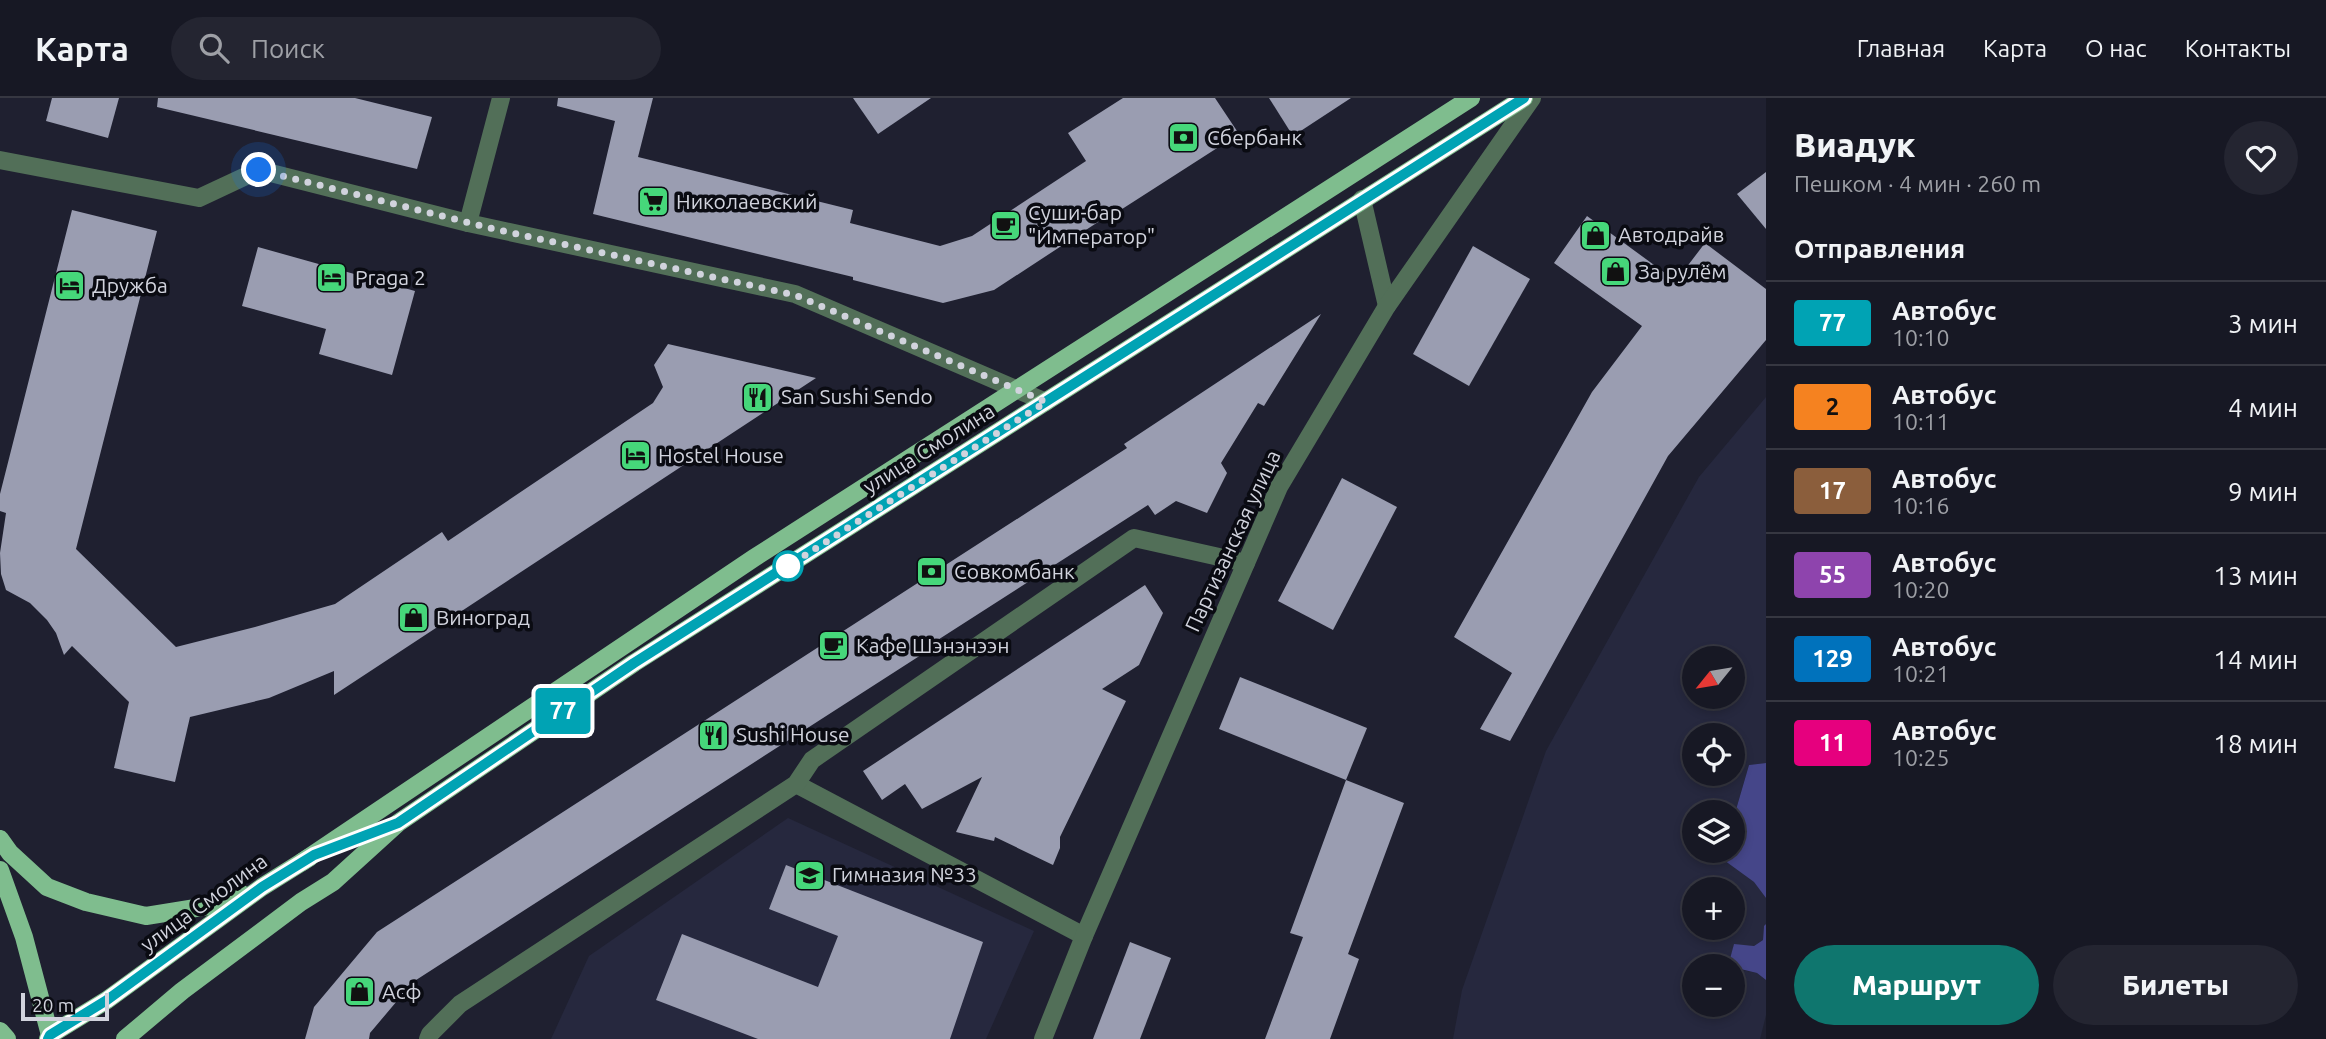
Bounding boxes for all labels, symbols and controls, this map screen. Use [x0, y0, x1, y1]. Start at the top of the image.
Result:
search box [171, 17, 661, 80]
icon: search [195, 29, 233, 67]
text: Карта [35, 30, 129, 67]
text: Поиск [251, 34, 325, 63]
text: Главная [1857, 35, 1945, 62]
text: Карта [1983, 35, 2047, 62]
text: О нас [2085, 35, 2147, 62]
text: Контакты [2185, 35, 2291, 62]
bank icon: Сбербанк [1167, 121, 1201, 155]
button: heart [2224, 121, 2298, 195]
place label: Сбербанк [1207, 125, 1302, 149]
text: Виадук [1794, 126, 1915, 163]
your location [241, 152, 276, 187]
text: Пешком · 4 мин · 260 m [1794, 171, 2041, 196]
supermarket icon: Николаевский [636, 185, 670, 219]
place label: Николаевский [676, 189, 817, 213]
place label: Суши-бар "Император" [1028, 200, 1155, 248]
cafe icon: Суши-бар "Император" [988, 208, 1022, 242]
shop icon: Автодрайв [1578, 218, 1612, 252]
place label: Автодрайв [1618, 222, 1724, 246]
text: Отправления [1794, 234, 1965, 263]
shop icon: За рулём [1598, 255, 1632, 289]
place label: За рулём [1638, 259, 1727, 283]
hotel icon: Praga 2 [315, 261, 349, 295]
place label: Praga 2 [355, 265, 426, 289]
hotel icon: Дружба [52, 269, 86, 303]
place label: Дружба [92, 273, 168, 297]
text: Автобус [1892, 296, 1996, 325]
text: 77 [1819, 309, 1846, 336]
text: 3 мин [2228, 309, 2298, 338]
text: 10:10 [1892, 325, 1950, 350]
restaurant icon: San Sushi Sendo [741, 380, 775, 414]
text: Автобус [1892, 380, 1996, 409]
place label: San Sushi Sendo [781, 384, 933, 408]
text: 2 [1826, 393, 1839, 420]
text: 4 мин [2228, 393, 2298, 422]
street label: улица Смолина [858, 398, 999, 498]
text: 10:11 [1892, 409, 1950, 434]
hotel icon: Hostel House [618, 439, 652, 473]
place label: Hostel House [658, 443, 784, 467]
street label: Партизанская улица [1180, 446, 1285, 635]
text: Автобус [1892, 464, 1996, 493]
text: 17 [1819, 477, 1846, 504]
text: 9 мин [2228, 477, 2298, 506]
text: 10:16 [1892, 493, 1950, 518]
text: Автобус [1892, 548, 1996, 577]
unlabelled marker [773, 551, 803, 581]
bank icon: Совкомбанк [914, 555, 948, 589]
place label: Совкомбанк [954, 559, 1075, 583]
text: 55 [1819, 561, 1846, 588]
text: 13 мин [2213, 561, 2298, 590]
text: 10:20 [1892, 577, 1950, 602]
shop icon: Виноград [396, 601, 430, 635]
place label: Виноград [436, 605, 530, 629]
cafe icon: Кафе Шэнэнээн [816, 629, 850, 663]
text: Автобус [1892, 632, 1996, 661]
place label: Кафе Шэнэнээн [856, 633, 1009, 657]
text: 129 [1812, 645, 1853, 672]
text: 14 мин [2213, 645, 2298, 674]
north arrow [1682, 646, 1745, 709]
map controls [1682, 646, 1745, 1017]
text: 10:21 [1892, 661, 1950, 686]
line badge: 77 [532, 688, 594, 734]
text: 77 [549, 697, 577, 724]
text: Автобус [1892, 716, 1996, 745]
restaurant icon: Sushi House [696, 718, 730, 752]
place label: Sushi House [736, 722, 850, 746]
button: locate [1682, 723, 1745, 786]
text: 11 [1819, 729, 1846, 756]
text: 18 мин [2213, 729, 2298, 758]
text: 10:25 [1892, 745, 1950, 770]
button: layers [1682, 800, 1745, 863]
street label: улица Смолина [135, 848, 271, 956]
school or university icon: Гимназия №33 [792, 858, 826, 892]
place label: Гимназия №33 [832, 862, 977, 886]
button: + [1682, 877, 1745, 940]
button: Маршрут [1794, 945, 2039, 1025]
button: Билеты [2053, 945, 2298, 1025]
button: − [1682, 954, 1745, 1017]
shop icon: Асф [342, 975, 376, 1009]
place label: Асф [382, 979, 421, 1003]
scale bar [21, 990, 108, 1022]
text: 20 m [32, 994, 74, 1016]

